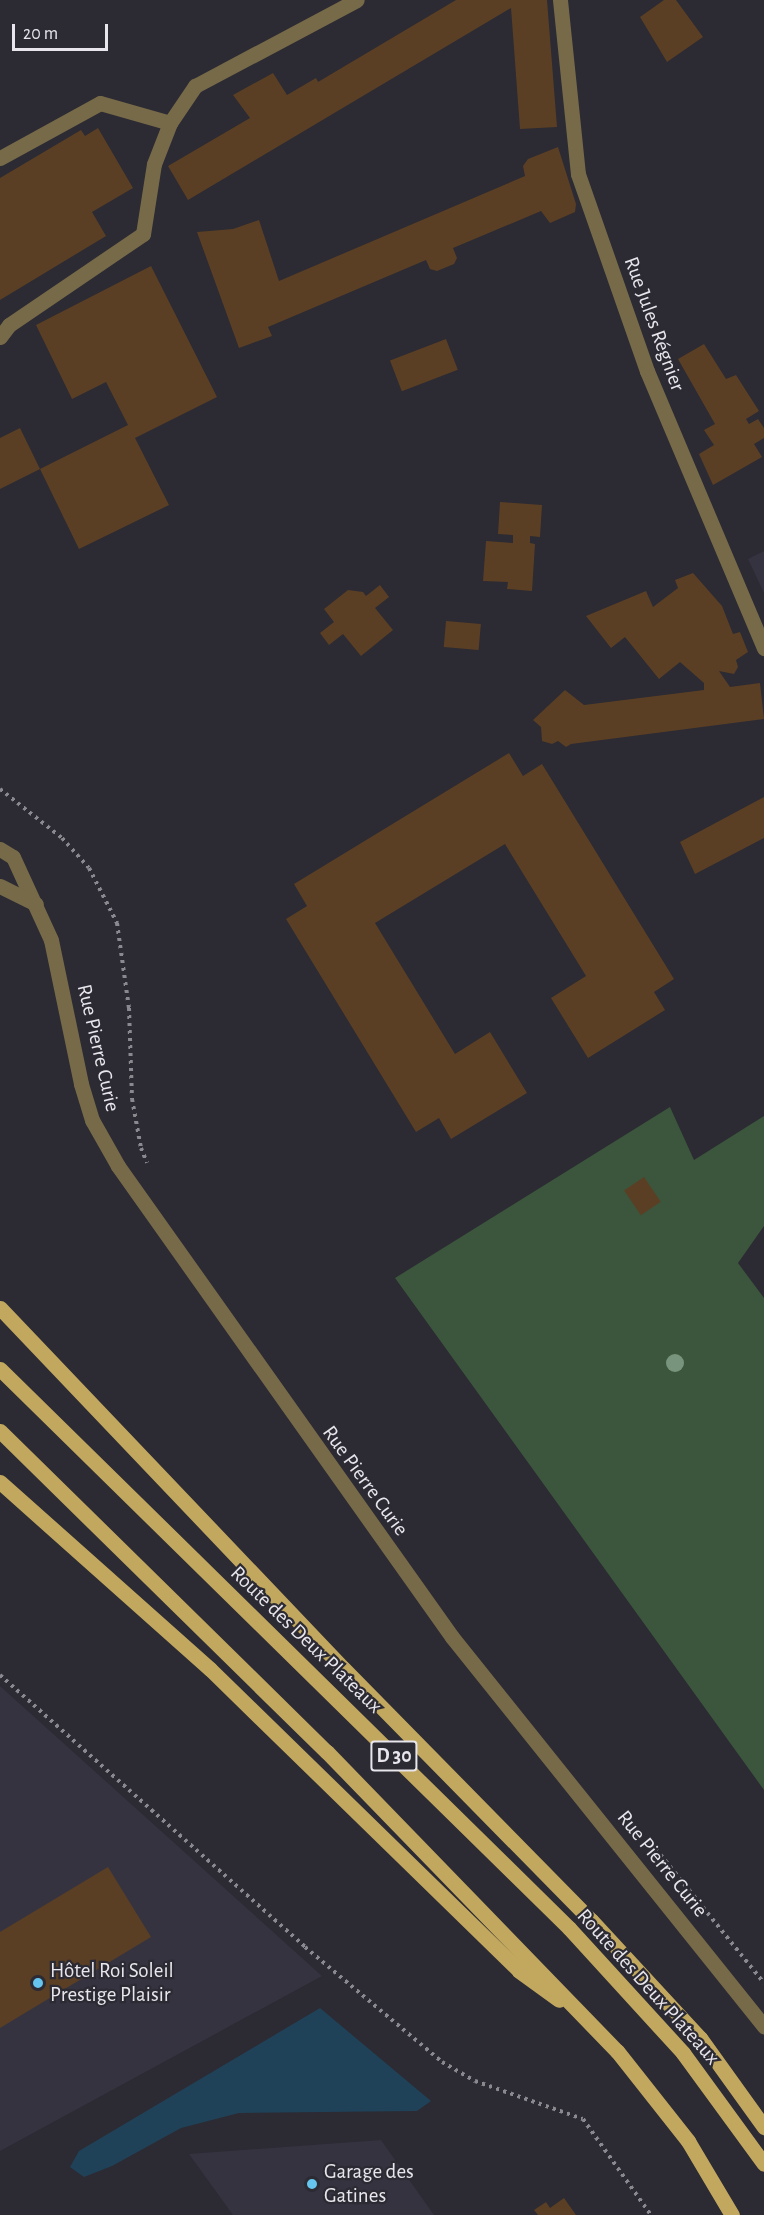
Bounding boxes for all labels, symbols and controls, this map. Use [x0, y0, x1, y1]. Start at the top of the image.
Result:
scale bar [15, 12, 111, 50]
text: 20 m [23, 25, 58, 43]
street label: Rue Jules Régnier [618, 253, 690, 395]
street label: Rue Pierre Curie [71, 982, 125, 1114]
street label: Rue Pierre Curie [317, 1421, 413, 1541]
street label: Route des Deux Plateaux [225, 1561, 387, 1719]
road number: D 30 [370, 1739, 418, 1773]
street label: Rue Pierre Curie [611, 1806, 713, 1922]
street label: Route des Deux Plateaux [571, 1904, 725, 2070]
place label: Hôtel Roi Soleil Prestige Plaisir [50, 1958, 174, 2008]
marker: Hôtel Roi Soleil Prestige Plaisir [31, 1976, 45, 1990]
place label: Garage des Gatines [324, 2159, 414, 2209]
marker: Garage des Gatines [305, 2177, 319, 2191]

